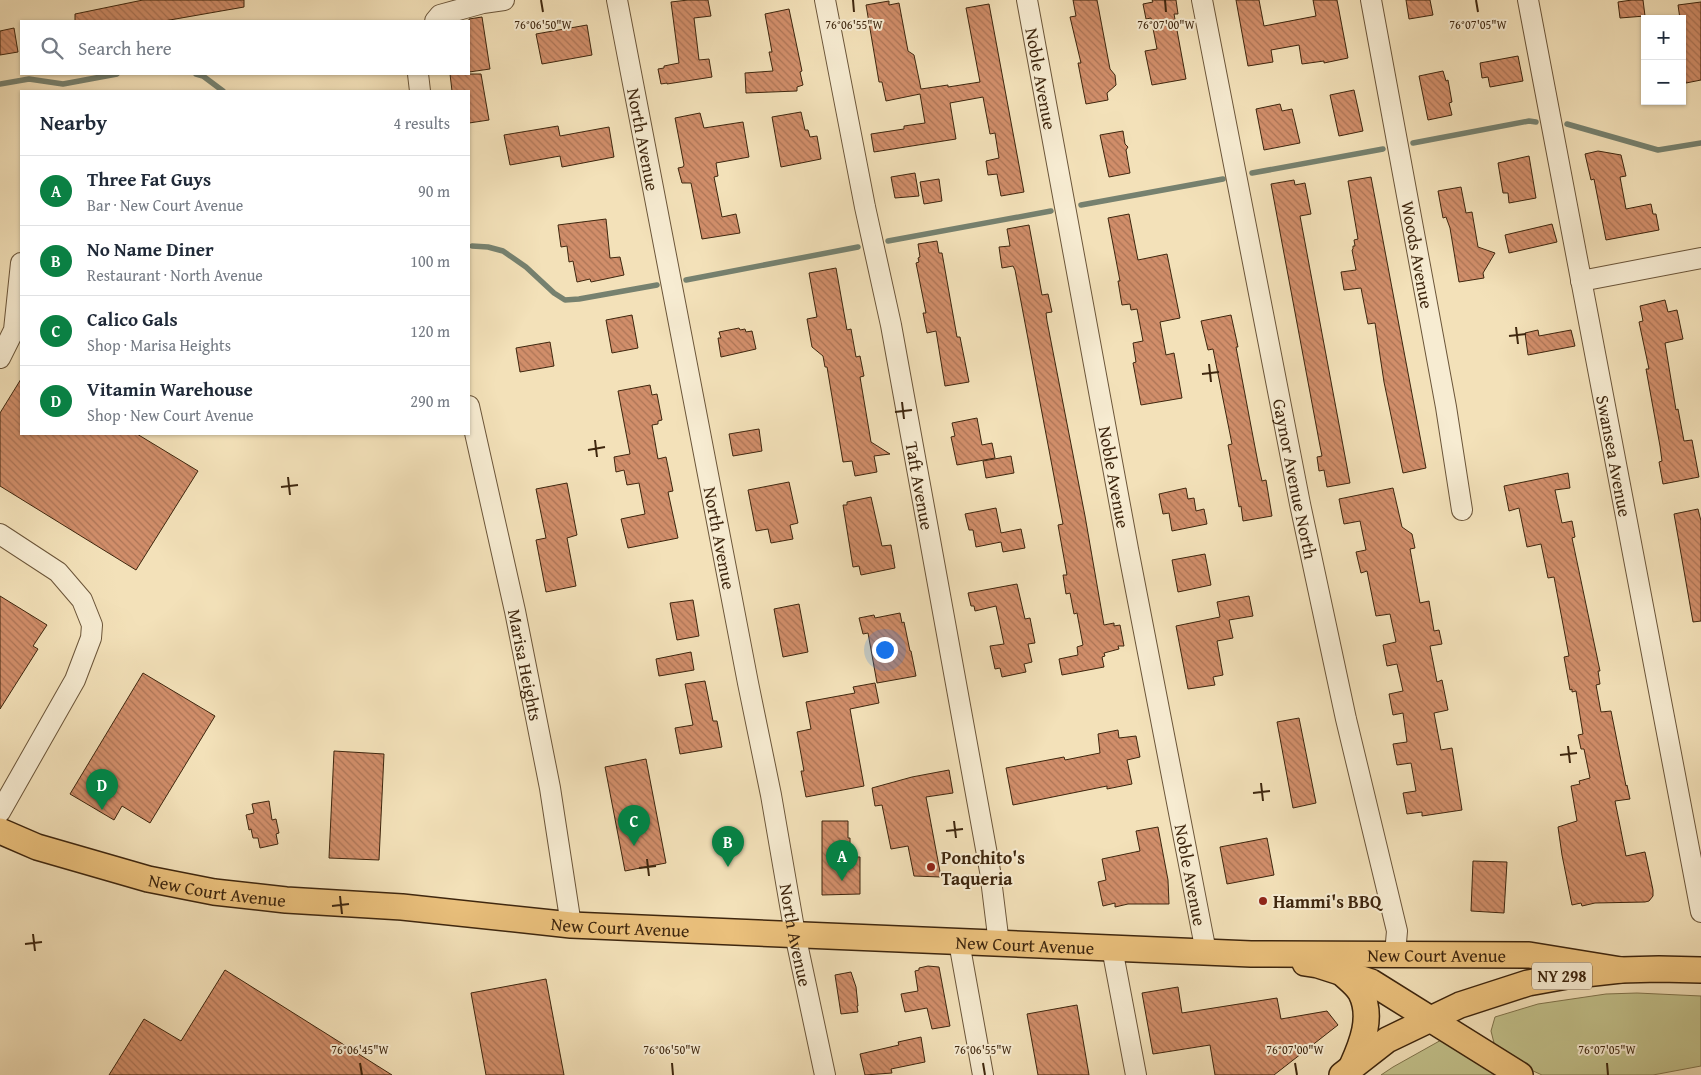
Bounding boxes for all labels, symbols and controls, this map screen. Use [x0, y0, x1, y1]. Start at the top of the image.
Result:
map controls [1641, 15, 1686, 105]
button: + [1641, 15, 1686, 60]
text: 76°06'50"W [514, 16, 573, 33]
text: 76°06'55"W [825, 16, 884, 33]
text: 76°07'00"W [1137, 16, 1196, 33]
text: 76°07'05"W [1449, 16, 1508, 33]
search box [20, 20, 470, 75]
street label: Noble Avenue [1019, 26, 1064, 132]
icon: search [38, 34, 66, 62]
text: Search here [78, 34, 172, 62]
button: − [1641, 60, 1686, 105]
street label: North Avenue [621, 86, 667, 193]
text: Nearby [40, 107, 107, 138]
text: 4 results [393, 111, 450, 135]
text: Three Fat Guys [87, 165, 211, 193]
text: A [51, 179, 61, 203]
text: 90 m [418, 179, 450, 203]
text: Bar · New Court Avenue [87, 193, 243, 217]
street label: Woods Avenue [1395, 199, 1441, 311]
text: No Name Diner [87, 235, 214, 263]
text: B [51, 249, 61, 273]
text: 100 m [410, 249, 450, 273]
text: Restaurant · North Avenue [87, 263, 263, 287]
text: Calico Gals [87, 305, 178, 333]
text: C [51, 319, 61, 343]
text: 120 m [410, 319, 450, 343]
text: Shop · Marisa Heights [87, 333, 231, 357]
text: Vitamin Warehouse [87, 375, 253, 403]
text: D [51, 389, 61, 413]
text: 290 m [410, 389, 450, 413]
street label: Swansea Avenue [1590, 393, 1639, 519]
street label: Gaynor Avenue North [1266, 396, 1325, 562]
text: Shop · New Court Avenue [87, 403, 254, 427]
street label: Noble Avenue [1092, 424, 1137, 530]
street label: Taft Avenue [899, 439, 941, 532]
street label: North Avenue [697, 484, 743, 592]
street label: Marisa Heights [501, 607, 550, 723]
your location [872, 637, 898, 663]
pin: D [86, 769, 118, 810]
pin: C [618, 805, 650, 846]
street label: Noble Avenue [1168, 822, 1214, 928]
pin: B [712, 826, 744, 867]
pin: A [826, 840, 858, 881]
place label: Ponchito's Taqueria [941, 844, 1025, 892]
marker: Ponchito's Taqueria [925, 861, 937, 873]
street label: New Court Avenue [146, 866, 287, 913]
street label: North Avenue [773, 882, 819, 989]
place label: Hammi's BBQ [1273, 888, 1383, 915]
marker: Hammi's BBQ [1257, 895, 1269, 907]
street label: New Court Avenue [550, 909, 690, 944]
street label: New Court Avenue [955, 928, 1095, 961]
street label: New Court Avenue [1367, 941, 1506, 968]
road number: NY 298 [1532, 962, 1592, 989]
text: 76°06'45"W [331, 1041, 390, 1058]
text: 76°06'50"W [643, 1041, 702, 1058]
text: 76°06'55"W [954, 1041, 1013, 1058]
text: 76°07'00"W [1266, 1041, 1325, 1058]
text: 76°07'05"W [1578, 1041, 1637, 1058]

